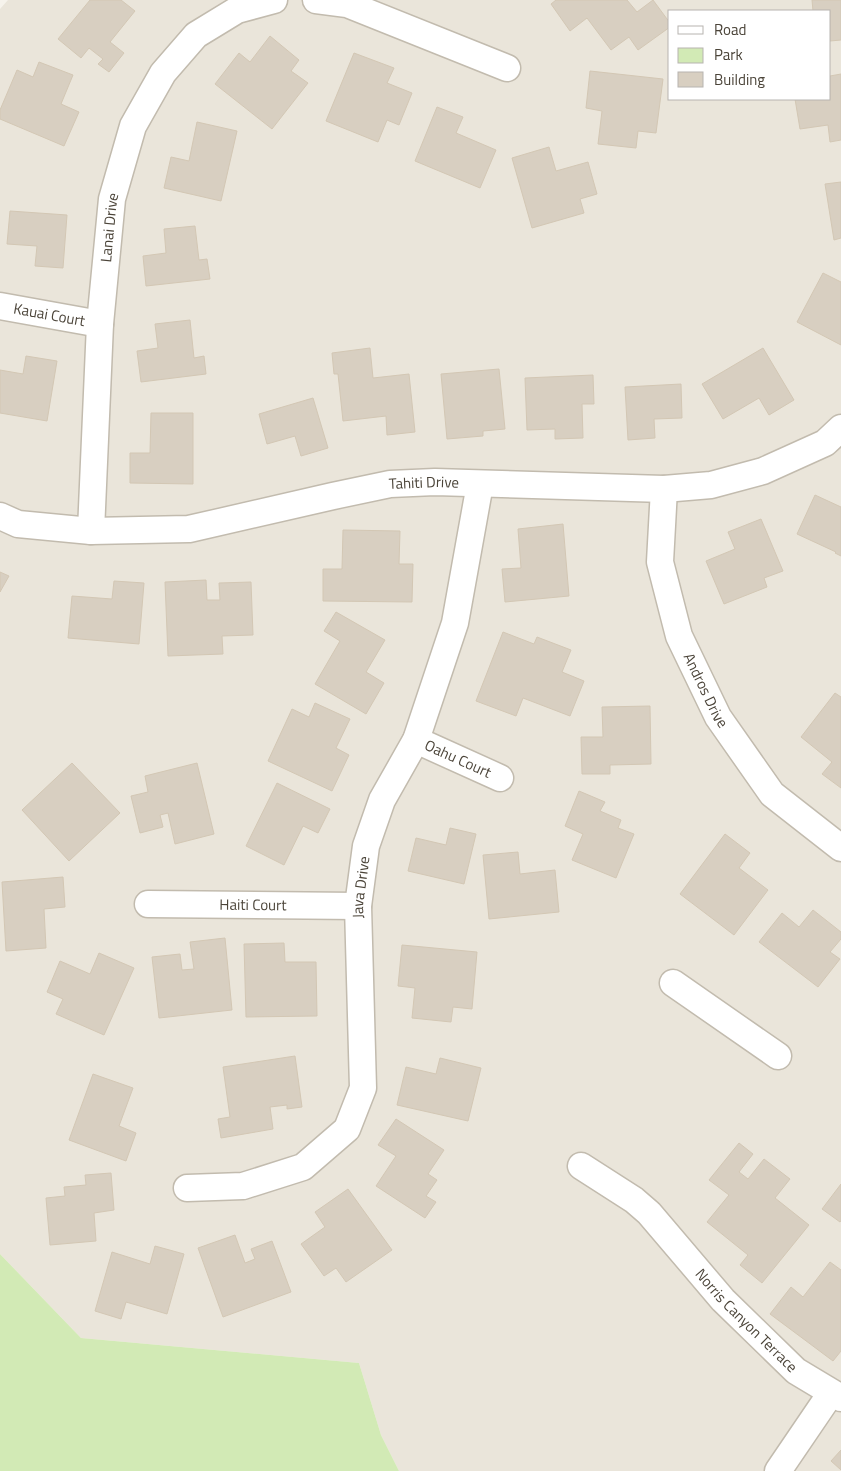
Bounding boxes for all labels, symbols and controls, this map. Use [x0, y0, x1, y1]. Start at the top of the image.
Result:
legend [668, 10, 831, 100]
text: Road [714, 18, 746, 41]
text: Park [714, 43, 743, 66]
text: Building [714, 68, 765, 91]
street label: Lanai Drive [94, 190, 124, 263]
street label: Kauai Court [12, 297, 88, 332]
street label: Tahiti Drive [388, 470, 459, 495]
street label: Andros Drive [678, 649, 734, 732]
street label: Oahu Court [421, 733, 496, 784]
street label: Java Drive [346, 855, 376, 919]
street label: Haiti Court [219, 893, 287, 916]
street label: Norris Canyon Terrace [690, 1263, 803, 1378]

